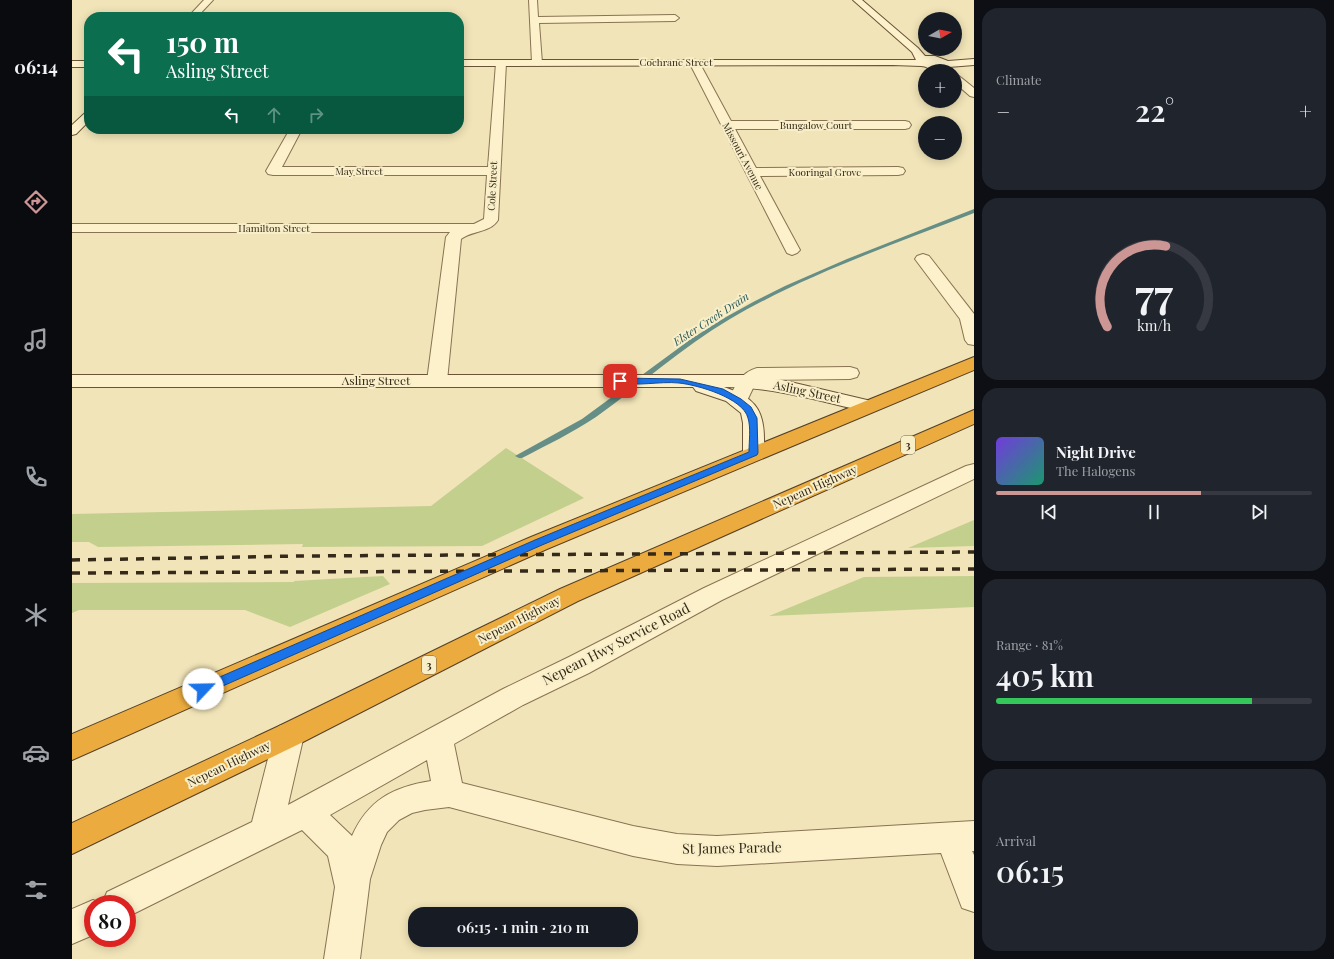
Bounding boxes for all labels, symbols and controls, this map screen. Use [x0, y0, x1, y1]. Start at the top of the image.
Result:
north arrow [918, 12, 962, 56]
map controls [918, 12, 962, 160]
text: 150 m [166, 23, 239, 60]
icon: left [100, 28, 152, 80]
text: 06:14 [14, 55, 58, 79]
street label: Cochrane Street [640, 55, 713, 69]
text: Asling Street [166, 59, 269, 83]
button: + [918, 64, 962, 108]
text: Climate [996, 71, 1042, 88]
text: 22° [1135, 90, 1174, 130]
text: − [996, 96, 1010, 126]
text: + [1299, 96, 1312, 126]
icon: left [221, 104, 243, 126]
icon: ahead [263, 104, 285, 126]
icon: right [305, 104, 327, 126]
button: − [918, 116, 962, 160]
street label: Bungalow Court [780, 118, 853, 132]
street label: Missouri Avenue [719, 120, 767, 192]
street label: Cole Street [484, 160, 500, 211]
street label: May Street [335, 164, 383, 178]
street label: Kooringal Grove [789, 165, 861, 179]
icon: directions [22, 188, 50, 216]
street label: Hamilton Street [238, 221, 310, 235]
text: 77 [1135, 265, 1173, 320]
water label: Elster Creek Drain [669, 288, 751, 349]
text: km/h [1137, 316, 1172, 335]
icon: music [22, 326, 50, 354]
pin [603, 364, 637, 398]
icon: arrive [609, 370, 631, 392]
street label: Asling Street [341, 372, 411, 388]
street label: Asling Street [771, 376, 843, 406]
road number: 3 [901, 436, 915, 454]
text: Night Drive [1056, 442, 1136, 462]
street label: Nepean Highway [770, 460, 859, 512]
text: The Halogens [1056, 462, 1135, 479]
icon: phone [22, 463, 50, 491]
icon: previous [1038, 501, 1060, 523]
icon: pause [1143, 501, 1165, 523]
icon: next [1248, 501, 1270, 523]
street label: Nepean Highway [475, 591, 563, 647]
street label: Nepean Hwy Service Road [539, 598, 693, 689]
icon: climate [22, 601, 50, 629]
text: Range · 81% [996, 636, 1063, 653]
text: 405 km [996, 655, 1094, 695]
road number: 3 [422, 656, 436, 674]
position arrow [182, 668, 224, 710]
street label: Nepean Highway [184, 736, 273, 790]
icon: car [22, 739, 50, 767]
text: Arrival [996, 832, 1036, 849]
street label: St James Parade [682, 837, 782, 858]
text: 06:15 [996, 851, 1064, 891]
icon: filters [22, 876, 50, 904]
speed limit sign: 80 [84, 895, 136, 947]
text: 06:15 · 1 min · 210 m [457, 917, 589, 937]

